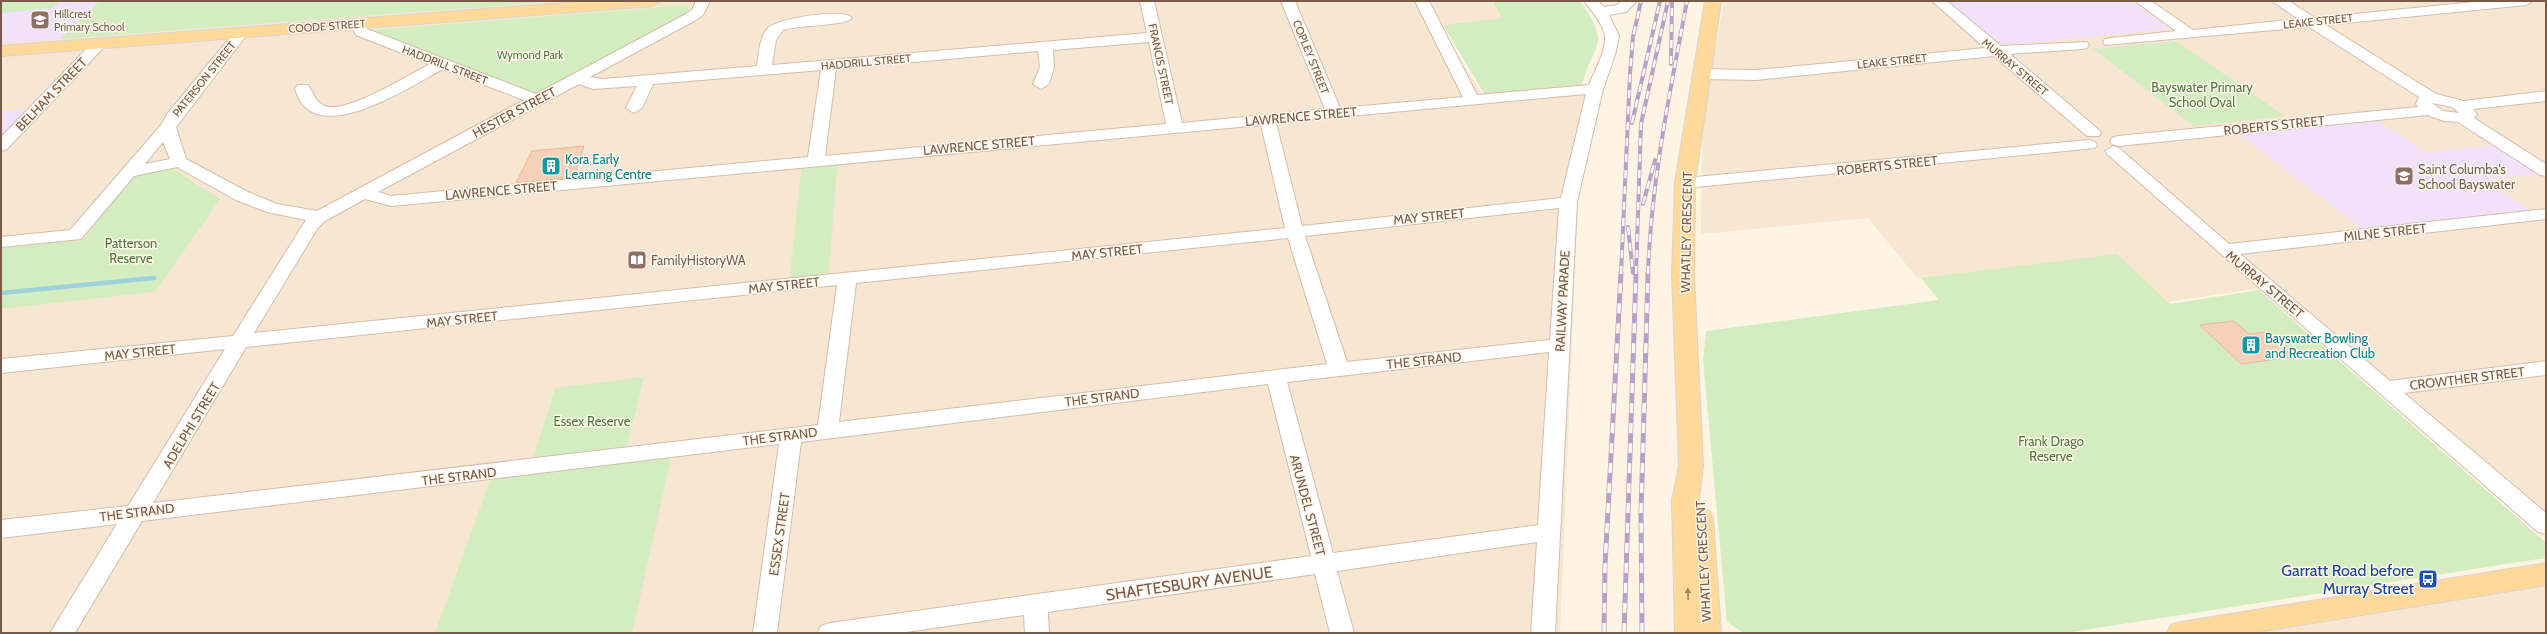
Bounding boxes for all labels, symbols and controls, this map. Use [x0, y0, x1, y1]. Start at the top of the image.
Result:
place label: Hillcrest Primary School [54, 7, 125, 34]
school or university icon: Hillcrest Primary School [29, 9, 51, 31]
street label: LEAKE STREET [2282, 10, 2354, 32]
street label: COODE STREET [288, 16, 366, 36]
street label: COPLEY STREET [1290, 18, 1332, 96]
street label: FRANCIS STREET [1146, 22, 1176, 106]
street label: MURRAY STREET [1979, 35, 2051, 99]
street label: PATERSON STREET [169, 38, 239, 119]
street label: HADDRILL STREET [400, 42, 490, 88]
park label: Wymond Park [497, 48, 563, 62]
street label: LEAKE STREET [1856, 50, 1928, 72]
street label: HADDRILL STREET [820, 51, 912, 73]
street label: BELHAM STREET [12, 54, 90, 134]
park label: Bayswater Primary School Oval [2151, 79, 2253, 110]
street label: HESTER STREET [469, 83, 559, 141]
street label: LAWRENCE STREET [1244, 103, 1358, 129]
street label: ROBERTS STREET [2223, 112, 2325, 138]
street label: LAWRENCE STREET [922, 132, 1036, 158]
place label: Kora Early Learning Centre [565, 151, 652, 182]
street label: ROBERTS STREET [1836, 152, 1938, 178]
building icon: Kora Early Learning Centre [540, 155, 562, 177]
place label: Saint Columba's School Bayswater [2418, 161, 2516, 192]
school or university icon: Saint Columba's School Bayswater [2393, 165, 2415, 187]
street label: WHATLEY CRESCENT [1677, 171, 1695, 293]
street label: LAWRENCE STREET [444, 177, 558, 203]
street label: MAY STREET [1392, 204, 1466, 228]
street label: MILNE STREET [2343, 220, 2427, 244]
park label: Patterson Reserve [105, 235, 157, 266]
street label: MAY STREET [1070, 240, 1144, 264]
street label: MURRAY STREET [2223, 247, 2307, 321]
library icon: FamilyHistoryWA [626, 249, 648, 271]
street label: RAILWAY PARADE [1551, 250, 1573, 352]
place label: FamilyHistoryWA [651, 252, 746, 268]
street label: MAY STREET [747, 273, 821, 297]
street label: MAY STREET [425, 307, 499, 331]
place label: Bayswater Bowling and Recreation Club [2265, 330, 2375, 361]
building icon: Bayswater Bowling and Recreation Club [2240, 334, 2262, 356]
street label: MAY STREET [103, 340, 177, 364]
street label: THE STRAND [1386, 348, 1462, 372]
street label: CROWTHER STREET [2409, 363, 2526, 393]
street label: ADELPHI STREET [159, 379, 223, 471]
street label: THE STRAND [1064, 384, 1140, 410]
park label: Essex Reserve [554, 413, 631, 429]
street label: THE STRAND [742, 423, 818, 449]
park label: Frank Drago Reserve [2018, 433, 2084, 464]
street label: ARUNDEL STREET [1287, 453, 1329, 557]
street label: THE STRAND [421, 463, 497, 489]
street label: ESSEX STREET [765, 491, 793, 577]
street label: THE STRAND [99, 499, 175, 525]
street label: WHATLEY CRESCENT [1692, 500, 1714, 622]
place label: Garratt Road before Murray Street [2281, 561, 2415, 598]
street label: SHAFTESBURY AVENUE [1104, 562, 1274, 605]
bus stop icon: Garratt Road before Murray Street [2417, 568, 2439, 590]
one-way arrow [1685, 587, 1691, 600]

